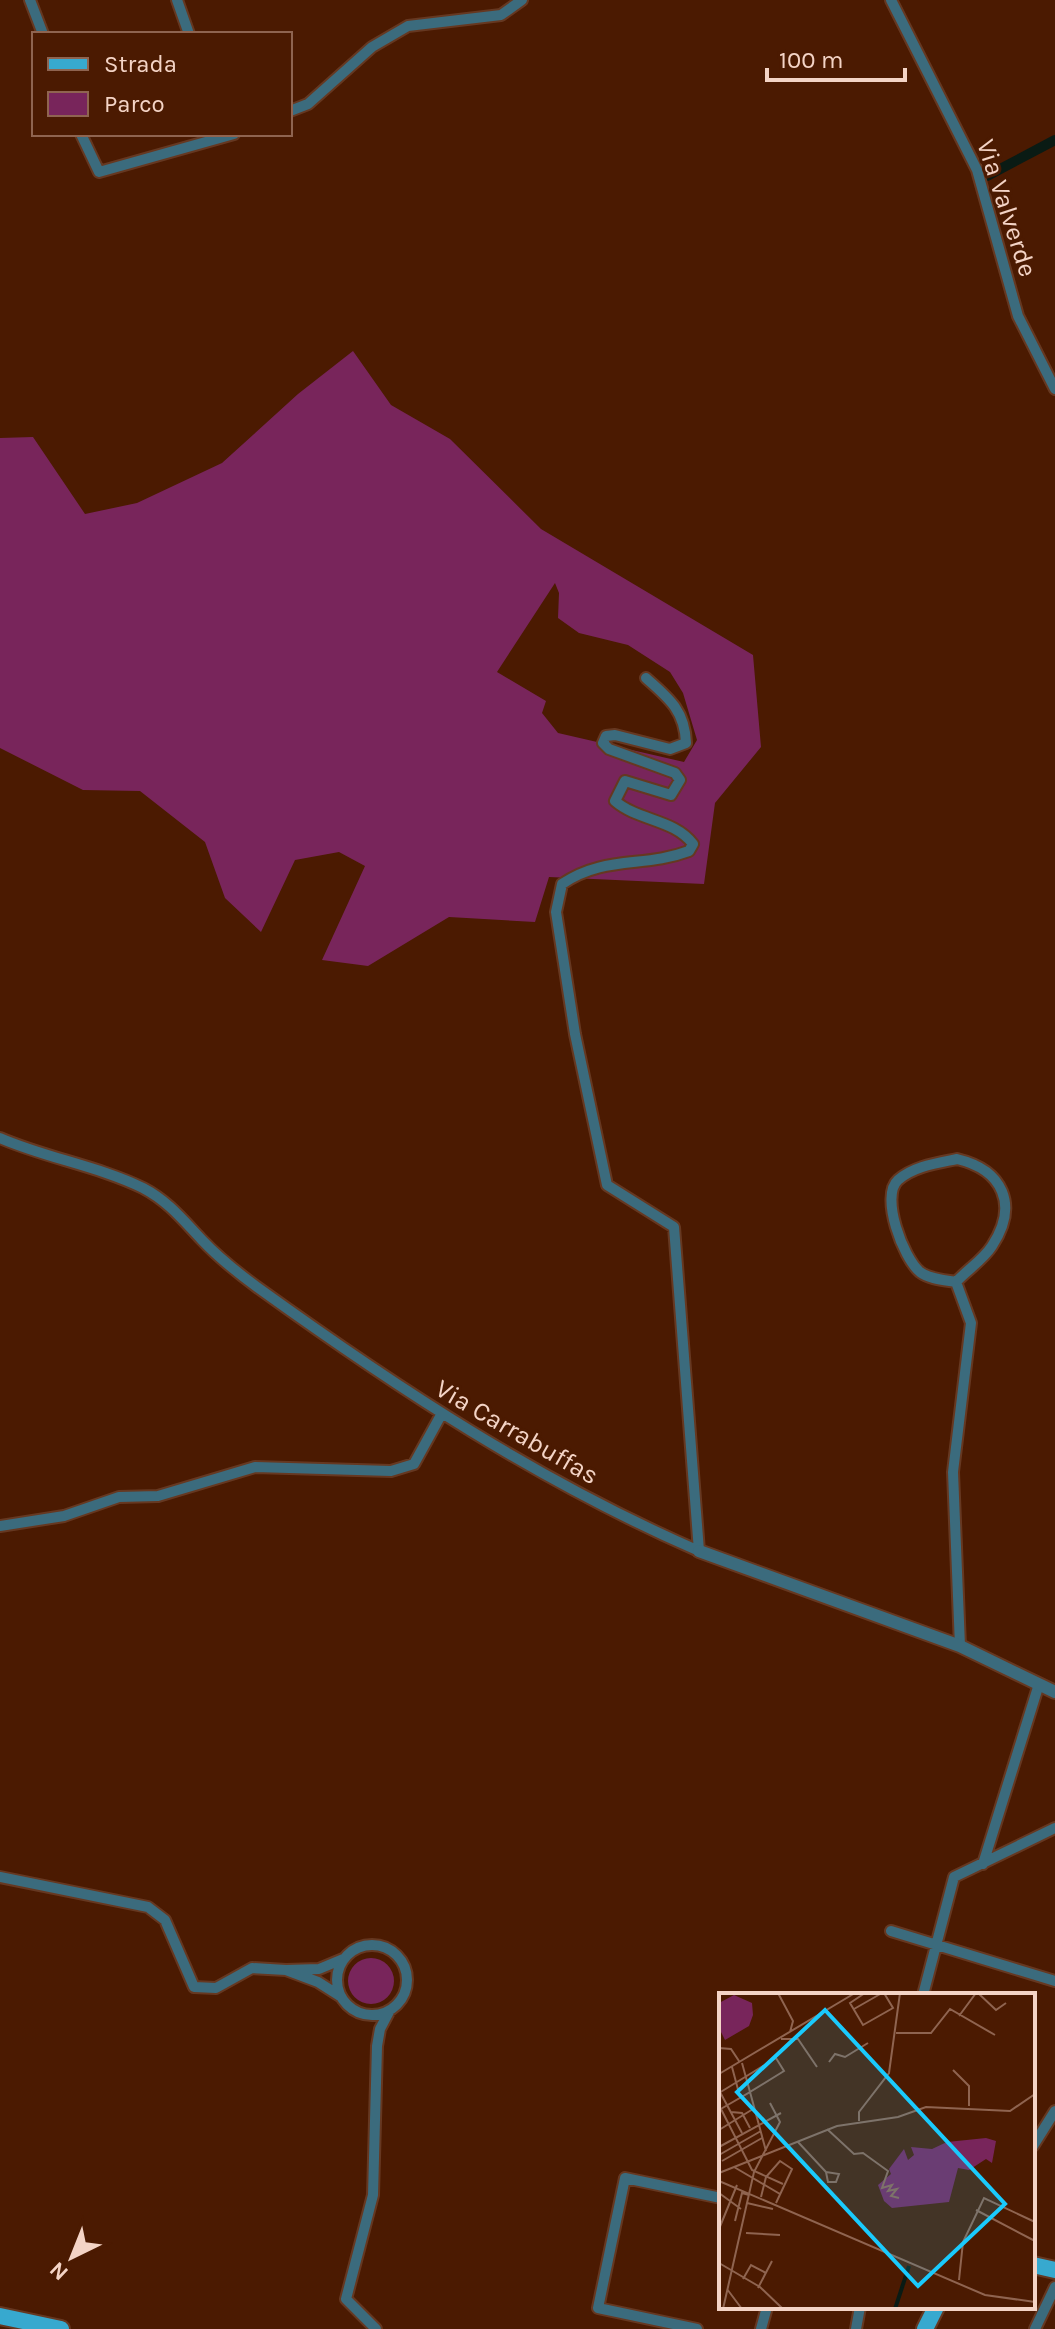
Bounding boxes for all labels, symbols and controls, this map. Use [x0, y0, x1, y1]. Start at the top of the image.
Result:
legend [32, 32, 292, 136]
scale bar [767, 32, 905, 82]
text: 100 m [779, 46, 844, 74]
text: Strada [104, 50, 177, 78]
text: Parco [104, 90, 165, 118]
street label: Via Valverde [970, 135, 1044, 281]
street label: Via Carrabuffas [430, 1373, 604, 1491]
inset map [719, 1993, 1035, 2309]
north arrow [32, 2217, 112, 2297]
text: N [44, 2256, 74, 2286]

